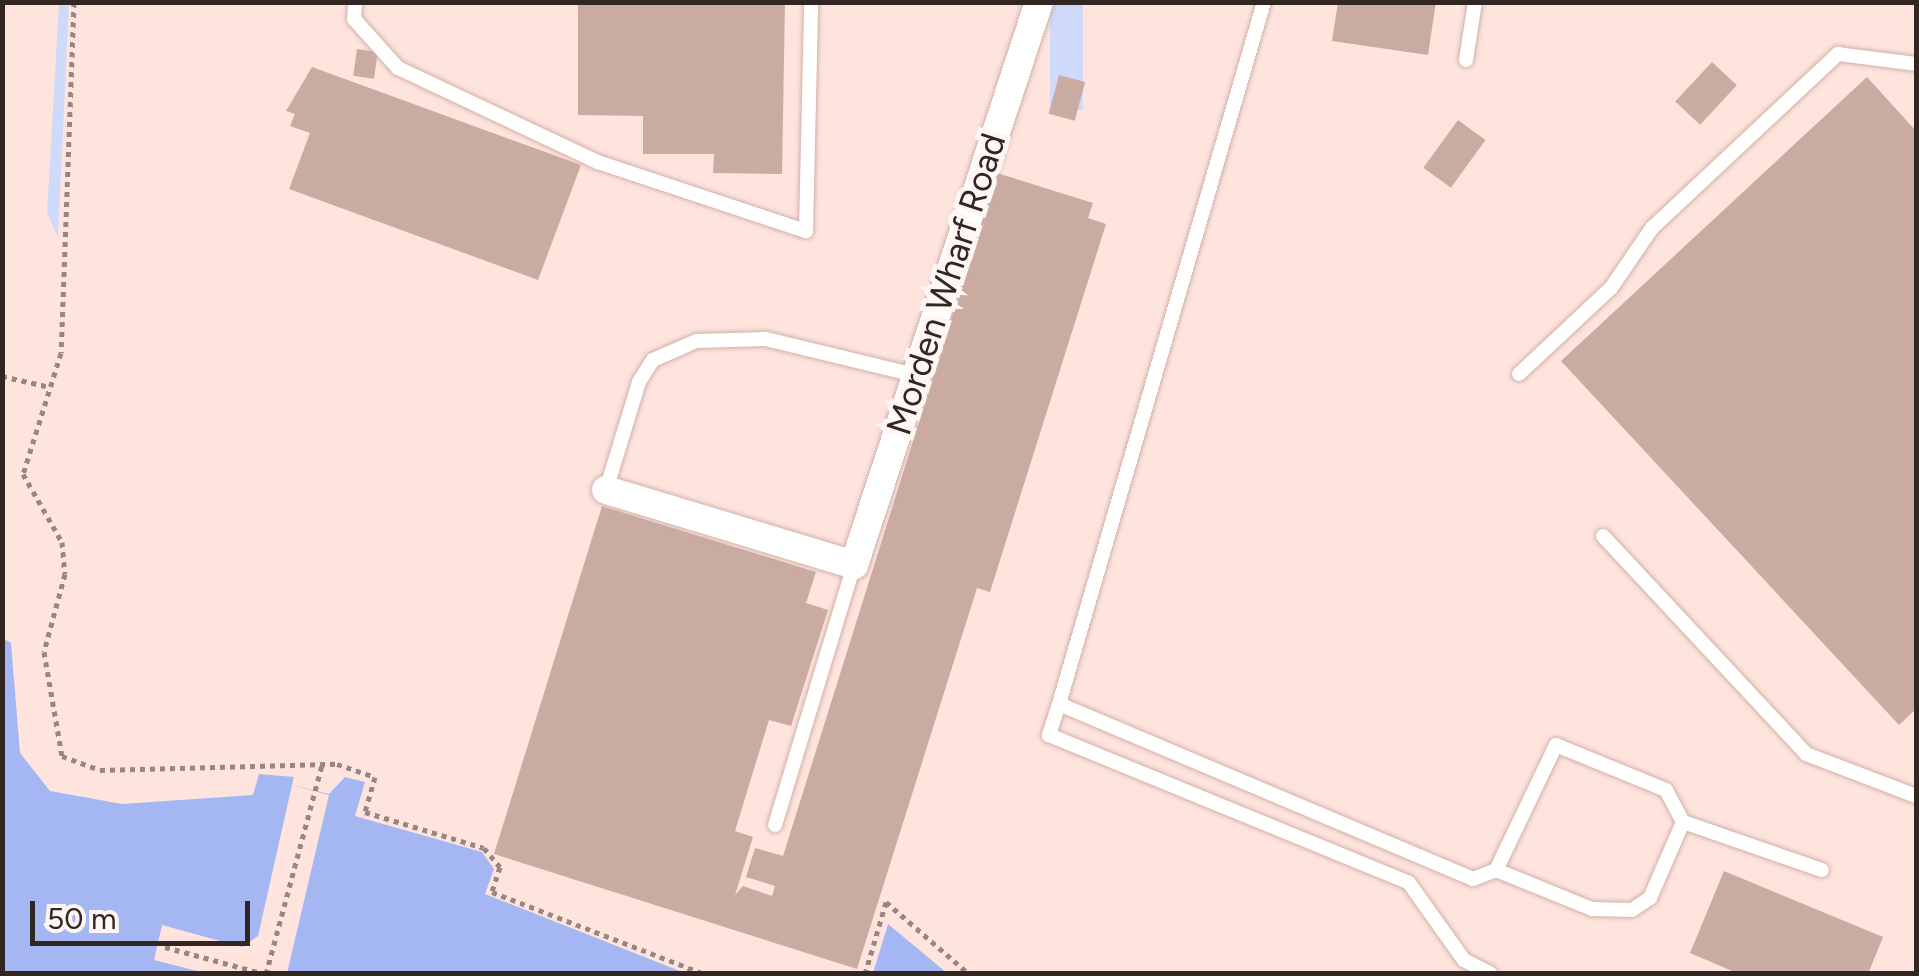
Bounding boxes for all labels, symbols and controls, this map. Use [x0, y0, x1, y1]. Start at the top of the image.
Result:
street label: Morden Wharf Road [877, 128, 1015, 440]
scale bar [35, 881, 255, 943]
text: 50 m [47, 900, 116, 937]

